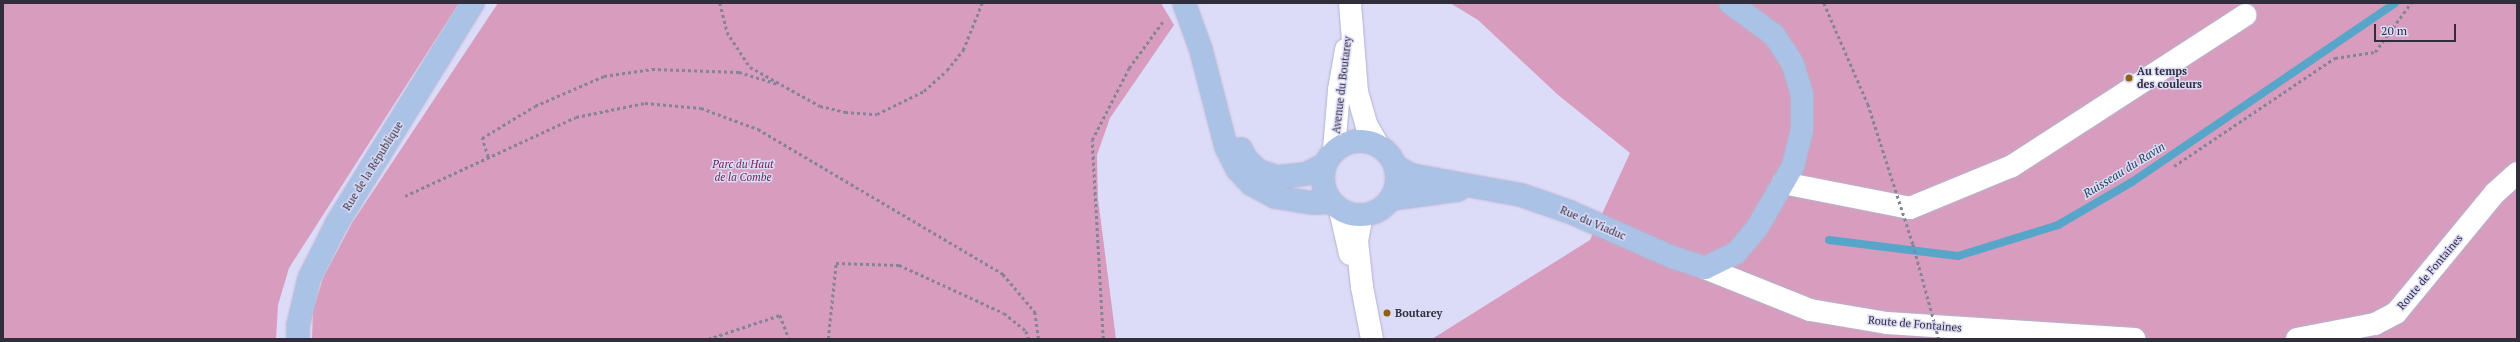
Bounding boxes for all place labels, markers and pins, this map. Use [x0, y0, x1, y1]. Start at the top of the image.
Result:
place label: Au temps des couleurs [2137, 65, 2202, 91]
marker: Au temps des couleurs [2124, 73, 2134, 83]
place label: Boutarey [1395, 306, 1442, 320]
marker: Boutarey [1382, 308, 1392, 318]

